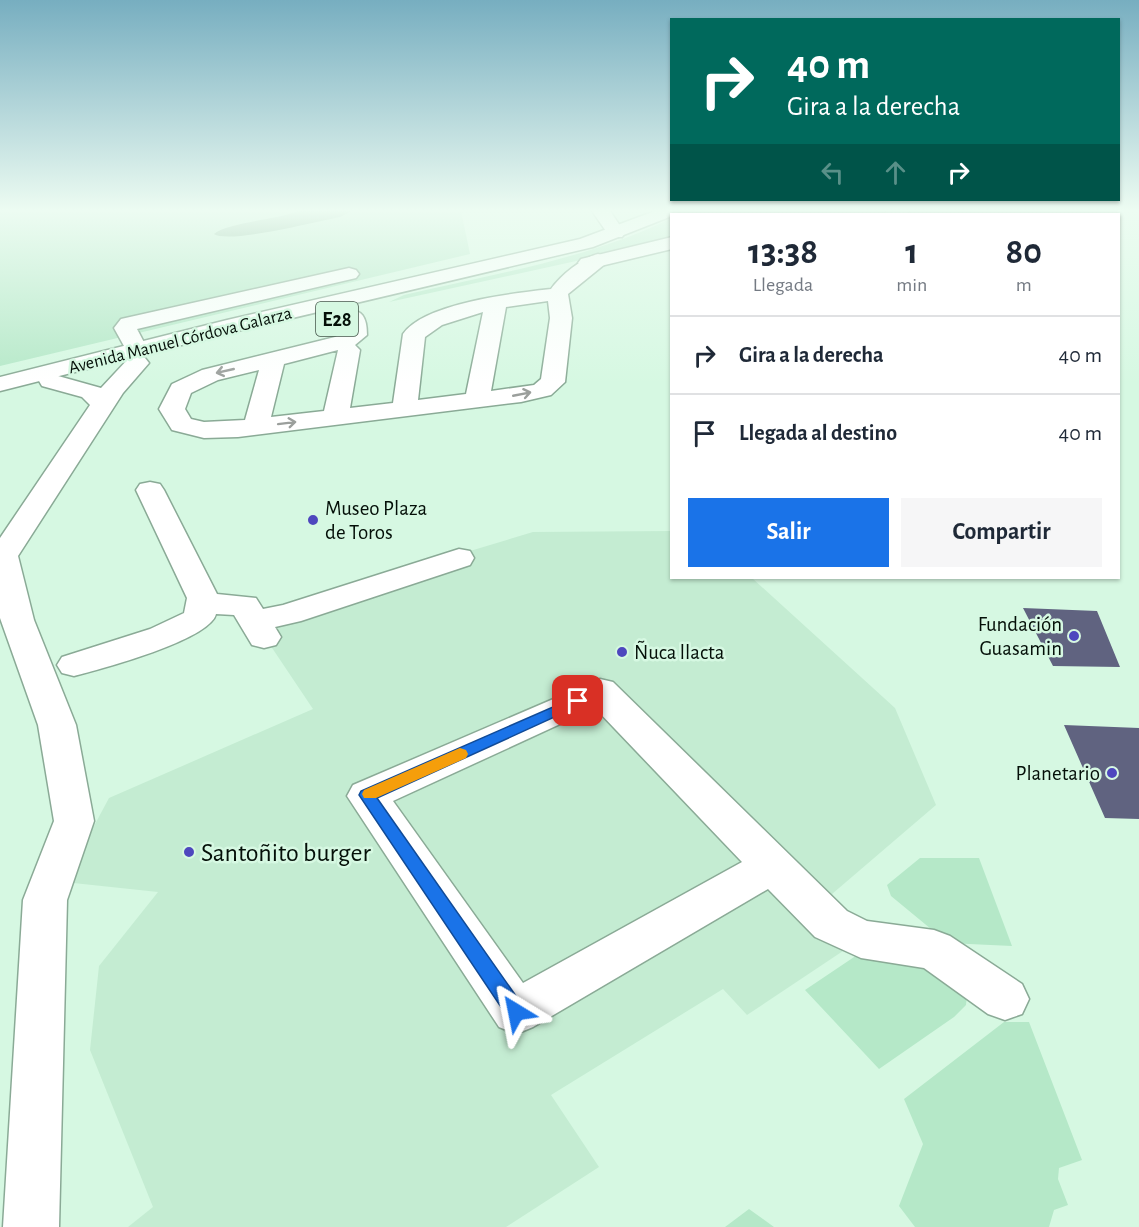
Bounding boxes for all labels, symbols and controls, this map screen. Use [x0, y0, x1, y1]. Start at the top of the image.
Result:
icon: right [688, 42, 766, 120]
text: 40 m [787, 44, 870, 86]
text: Gira a la derecha [787, 93, 960, 120]
icon: left [816, 156, 849, 189]
icon: ahead [879, 156, 912, 189]
icon: right [942, 156, 975, 189]
text: 13:38 [748, 234, 818, 270]
text: 1 [905, 234, 918, 270]
text: 80 [1005, 234, 1042, 270]
text: Llegada [753, 275, 813, 295]
text: min [896, 275, 927, 295]
text: m [1016, 275, 1032, 295]
road number: E28 [316, 302, 358, 336]
street label: Avenida Manuel Córdova Galarza [67, 304, 294, 377]
icon: right [688, 339, 721, 372]
text: Gira a la derecha [739, 344, 884, 366]
text: 40 m [1059, 344, 1102, 366]
one-way arrow [216, 366, 235, 378]
one-way arrow [511, 388, 531, 399]
icon: arrive [688, 417, 721, 450]
one-way arrow [276, 418, 296, 429]
text: Llegada al destino [739, 422, 897, 444]
text: 40 m [1059, 422, 1102, 444]
place label: Museo Plaza de Toros [325, 498, 428, 543]
button: Salir [688, 498, 889, 567]
button: Compartir [901, 498, 1102, 567]
marker: Museo Plaza de Toros [306, 513, 320, 527]
place label: Fundación Guasamin [978, 614, 1062, 659]
marker: Fundación Guasamin [1067, 629, 1081, 643]
place label: Ñuca llacta [634, 640, 725, 663]
marker: Ñuca llacta [615, 645, 629, 659]
pin [552, 675, 603, 726]
icon: arrive [561, 684, 594, 717]
place label: Planetario [1016, 763, 1100, 784]
marker: Planetario [1105, 766, 1119, 780]
place label: Santoñito burger [201, 840, 371, 866]
marker: Santoñito burger [182, 845, 196, 859]
position arrow [484, 980, 548, 1044]

